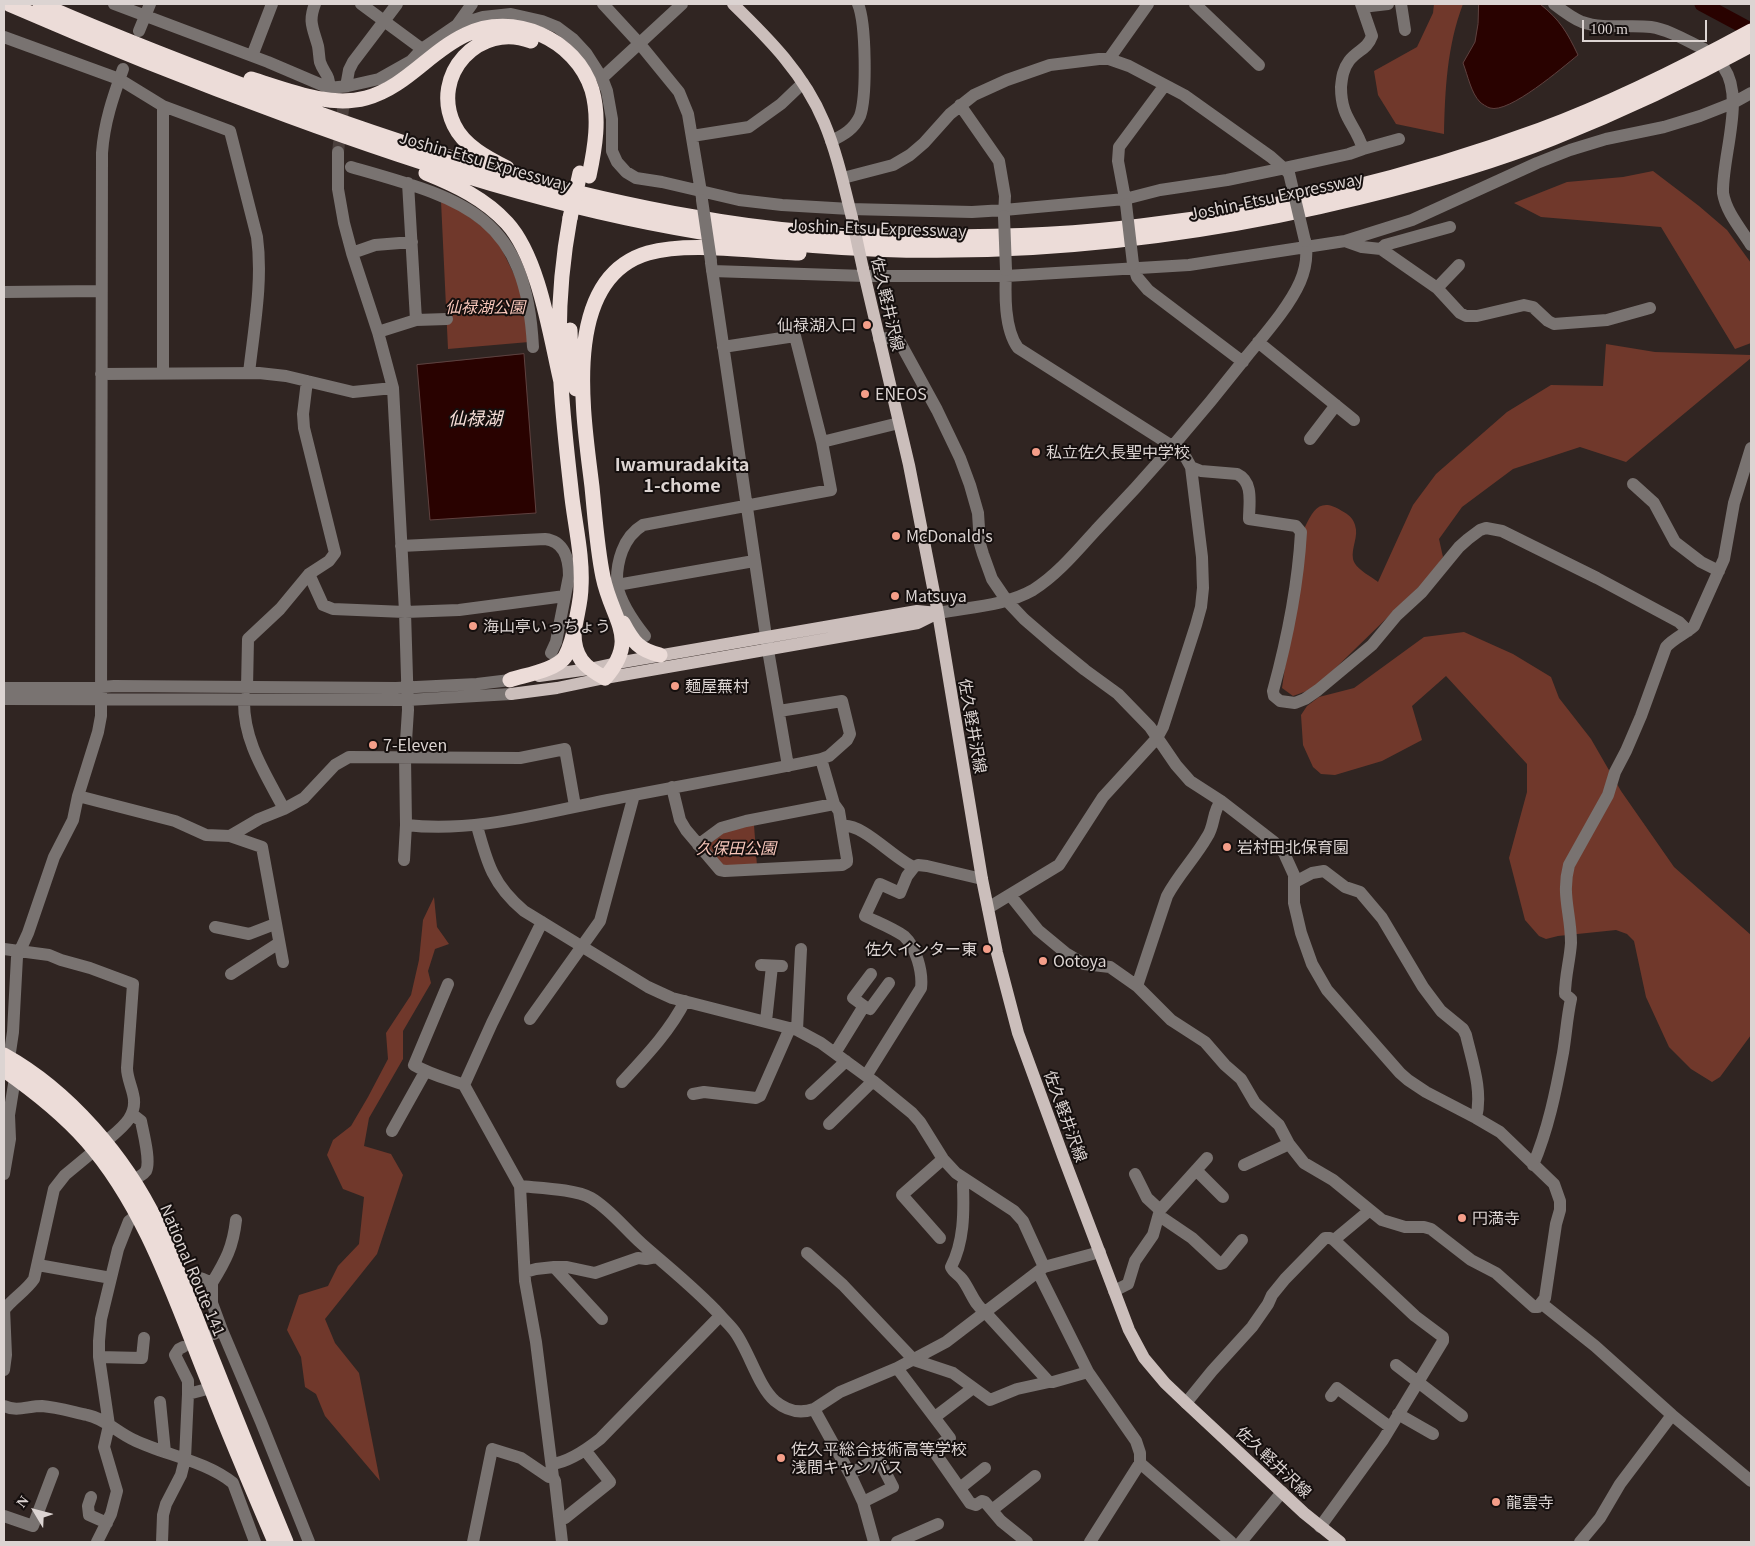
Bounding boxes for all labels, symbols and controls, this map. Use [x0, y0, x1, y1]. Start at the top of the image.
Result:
scale bar [1585, 10, 1710, 42]
text: 100 m [1590, 21, 1628, 37]
street label: Joshin-Etsu Expressway [397, 127, 573, 195]
street label: Joshin-Etsu Expressway [1187, 168, 1365, 224]
street label: Joshin-Etsu Expressway [789, 215, 967, 241]
street label: 佐久軽井沢線 [868, 255, 908, 353]
park label: 仙禄湖公園 [445, 297, 525, 317]
place label: 仙禄湖入口 [777, 315, 857, 335]
marker: 仙禄湖入口 [861, 319, 873, 331]
place label: ENEOS [875, 384, 927, 404]
marker: ENEOS [859, 388, 871, 400]
water label: 仙禄湖 [448, 407, 502, 429]
place label: 私立佐久長聖中学校 [1046, 442, 1190, 462]
marker: 私立佐久長聖中学校 [1030, 446, 1042, 458]
district label: Iwamuradakita 1-chome [615, 453, 749, 496]
place label: McDonald's [906, 526, 993, 546]
marker: McDonald's [890, 530, 902, 542]
place label: Matsuya [905, 586, 967, 606]
marker: Matsuya [889, 590, 901, 602]
place label: 海山亭いっちょう [483, 616, 611, 636]
marker: 海山亭いっちょう [467, 620, 479, 632]
place label: 麺屋蕪村 [685, 676, 749, 696]
street label: 佐久軽井沢線 [955, 677, 991, 775]
marker: 麺屋蕪村 [669, 680, 681, 692]
place label: 7-Eleven [383, 735, 447, 755]
marker: 7-Eleven [367, 739, 379, 751]
place label: 岩村田北保育園 [1237, 837, 1349, 857]
park label: 久保田公園 [696, 838, 776, 858]
marker: 岩村田北保育園 [1221, 841, 1233, 853]
place label: 佐久インター東 [865, 939, 977, 959]
marker: 佐久インター東 [981, 943, 993, 955]
place label: Ootoya [1053, 951, 1106, 971]
marker: Ootoya [1037, 955, 1049, 967]
street label: 佐久軽井沢線 [1041, 1068, 1091, 1164]
street label: National Route 141 [157, 1201, 229, 1339]
place label: 円満寺 [1472, 1208, 1520, 1228]
marker: 円満寺 [1456, 1212, 1468, 1224]
street label: 佐久軽井沢線 [1232, 1422, 1316, 1502]
place label: 佐久平総合技術高等学校 浅間キャンパス [791, 1439, 967, 1477]
marker: 佐久平総合技術高等学校 浅間キャンパス [775, 1452, 787, 1464]
north arrow [10, 1486, 60, 1536]
place label: 龍雲寺 [1506, 1492, 1554, 1512]
text: N [14, 1493, 32, 1510]
marker: 龍雲寺 [1490, 1496, 1502, 1508]

